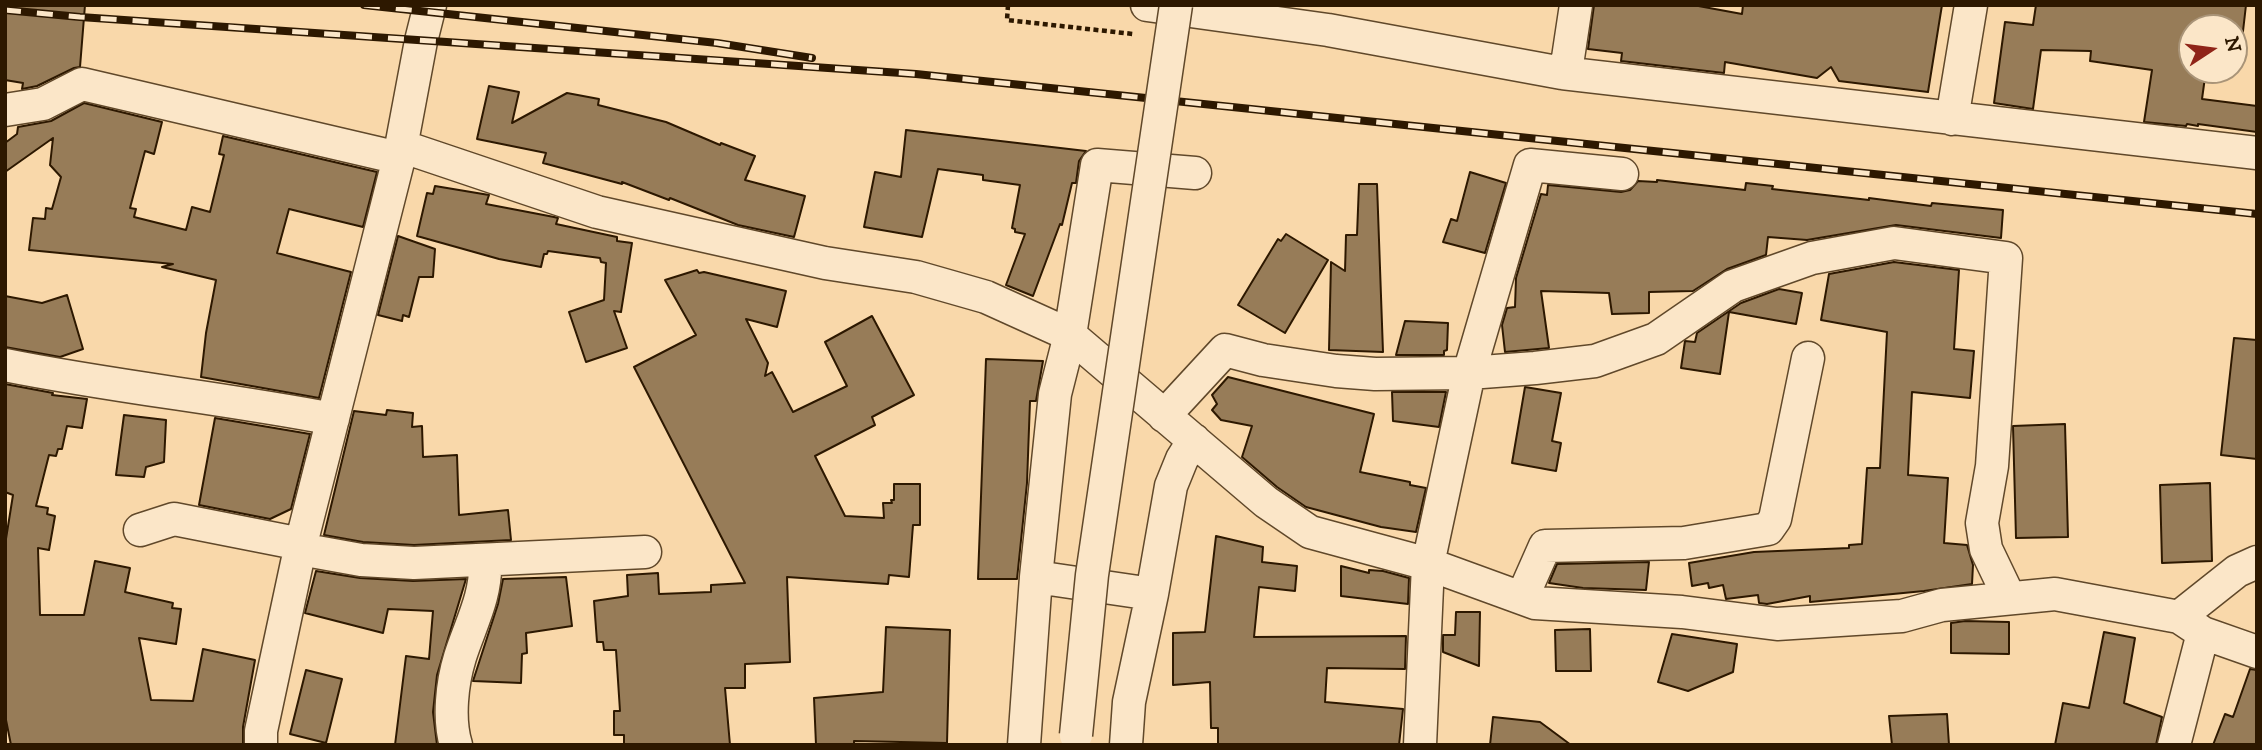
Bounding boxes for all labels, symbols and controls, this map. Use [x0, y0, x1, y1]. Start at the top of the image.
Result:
north arrow [2178, 14, 2248, 84]
text: N [2219, 34, 2245, 55]

